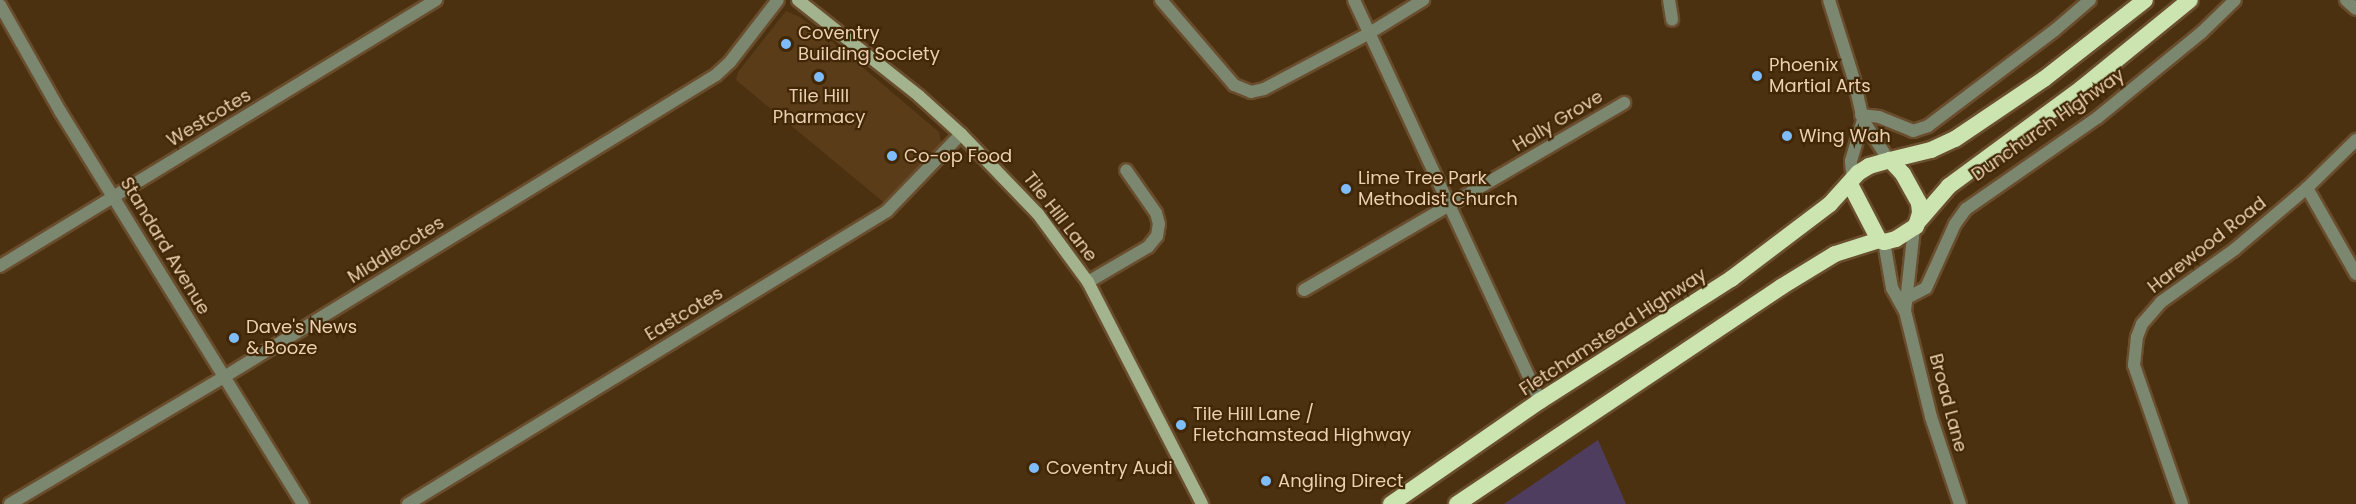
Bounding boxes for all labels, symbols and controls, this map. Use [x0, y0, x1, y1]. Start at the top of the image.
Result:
place label: Coventry Building Society [798, 23, 940, 66]
marker: Coventry Building Society [779, 37, 793, 51]
place label: Phoenix Martial Arts [1769, 55, 1871, 98]
street label: Dunchurch Highway [1968, 64, 2128, 186]
marker: Phoenix Martial Arts [1750, 69, 1764, 83]
marker: Tile Hill Pharmacy [812, 70, 826, 84]
street label: Westcotes [163, 84, 255, 152]
place label: Tile Hill Pharmacy [773, 86, 865, 128]
street label: Holly Grove [1509, 86, 1607, 156]
place label: Wing Wah [1799, 125, 1891, 147]
marker: Wing Wah [1780, 129, 1794, 143]
place label: Co-op Food [904, 145, 1012, 167]
marker: Co-op Food [885, 149, 899, 163]
street label: Tile Hill Lane [1018, 168, 1102, 266]
place label: Lime Tree Park Methodist Church [1358, 168, 1518, 210]
street label: Standard Avenue [115, 173, 215, 319]
marker: Lime Tree Park Methodist Church [1339, 182, 1353, 196]
street label: Harewood Road [2144, 192, 2270, 298]
street label: Middlecotes [344, 212, 448, 288]
street label: Fletchamstead Highway [1516, 264, 1710, 400]
street label: Eastcotes [641, 282, 727, 346]
place label: Dave's News & Booze [246, 317, 357, 360]
marker: Dave's News & Booze [227, 331, 241, 345]
street label: Broad Lane [1924, 351, 1972, 455]
place label: Tile Hill Lane / Fletchamstead Highway [1193, 404, 1411, 446]
marker: Tile Hill Lane / Fletchamstead Highway [1174, 418, 1188, 432]
place label: Coventry Audi [1046, 457, 1173, 479]
marker: Coventry Audi [1027, 461, 1041, 475]
place label: Angling Direct [1278, 470, 1404, 492]
marker: Angling Direct [1259, 474, 1273, 488]

